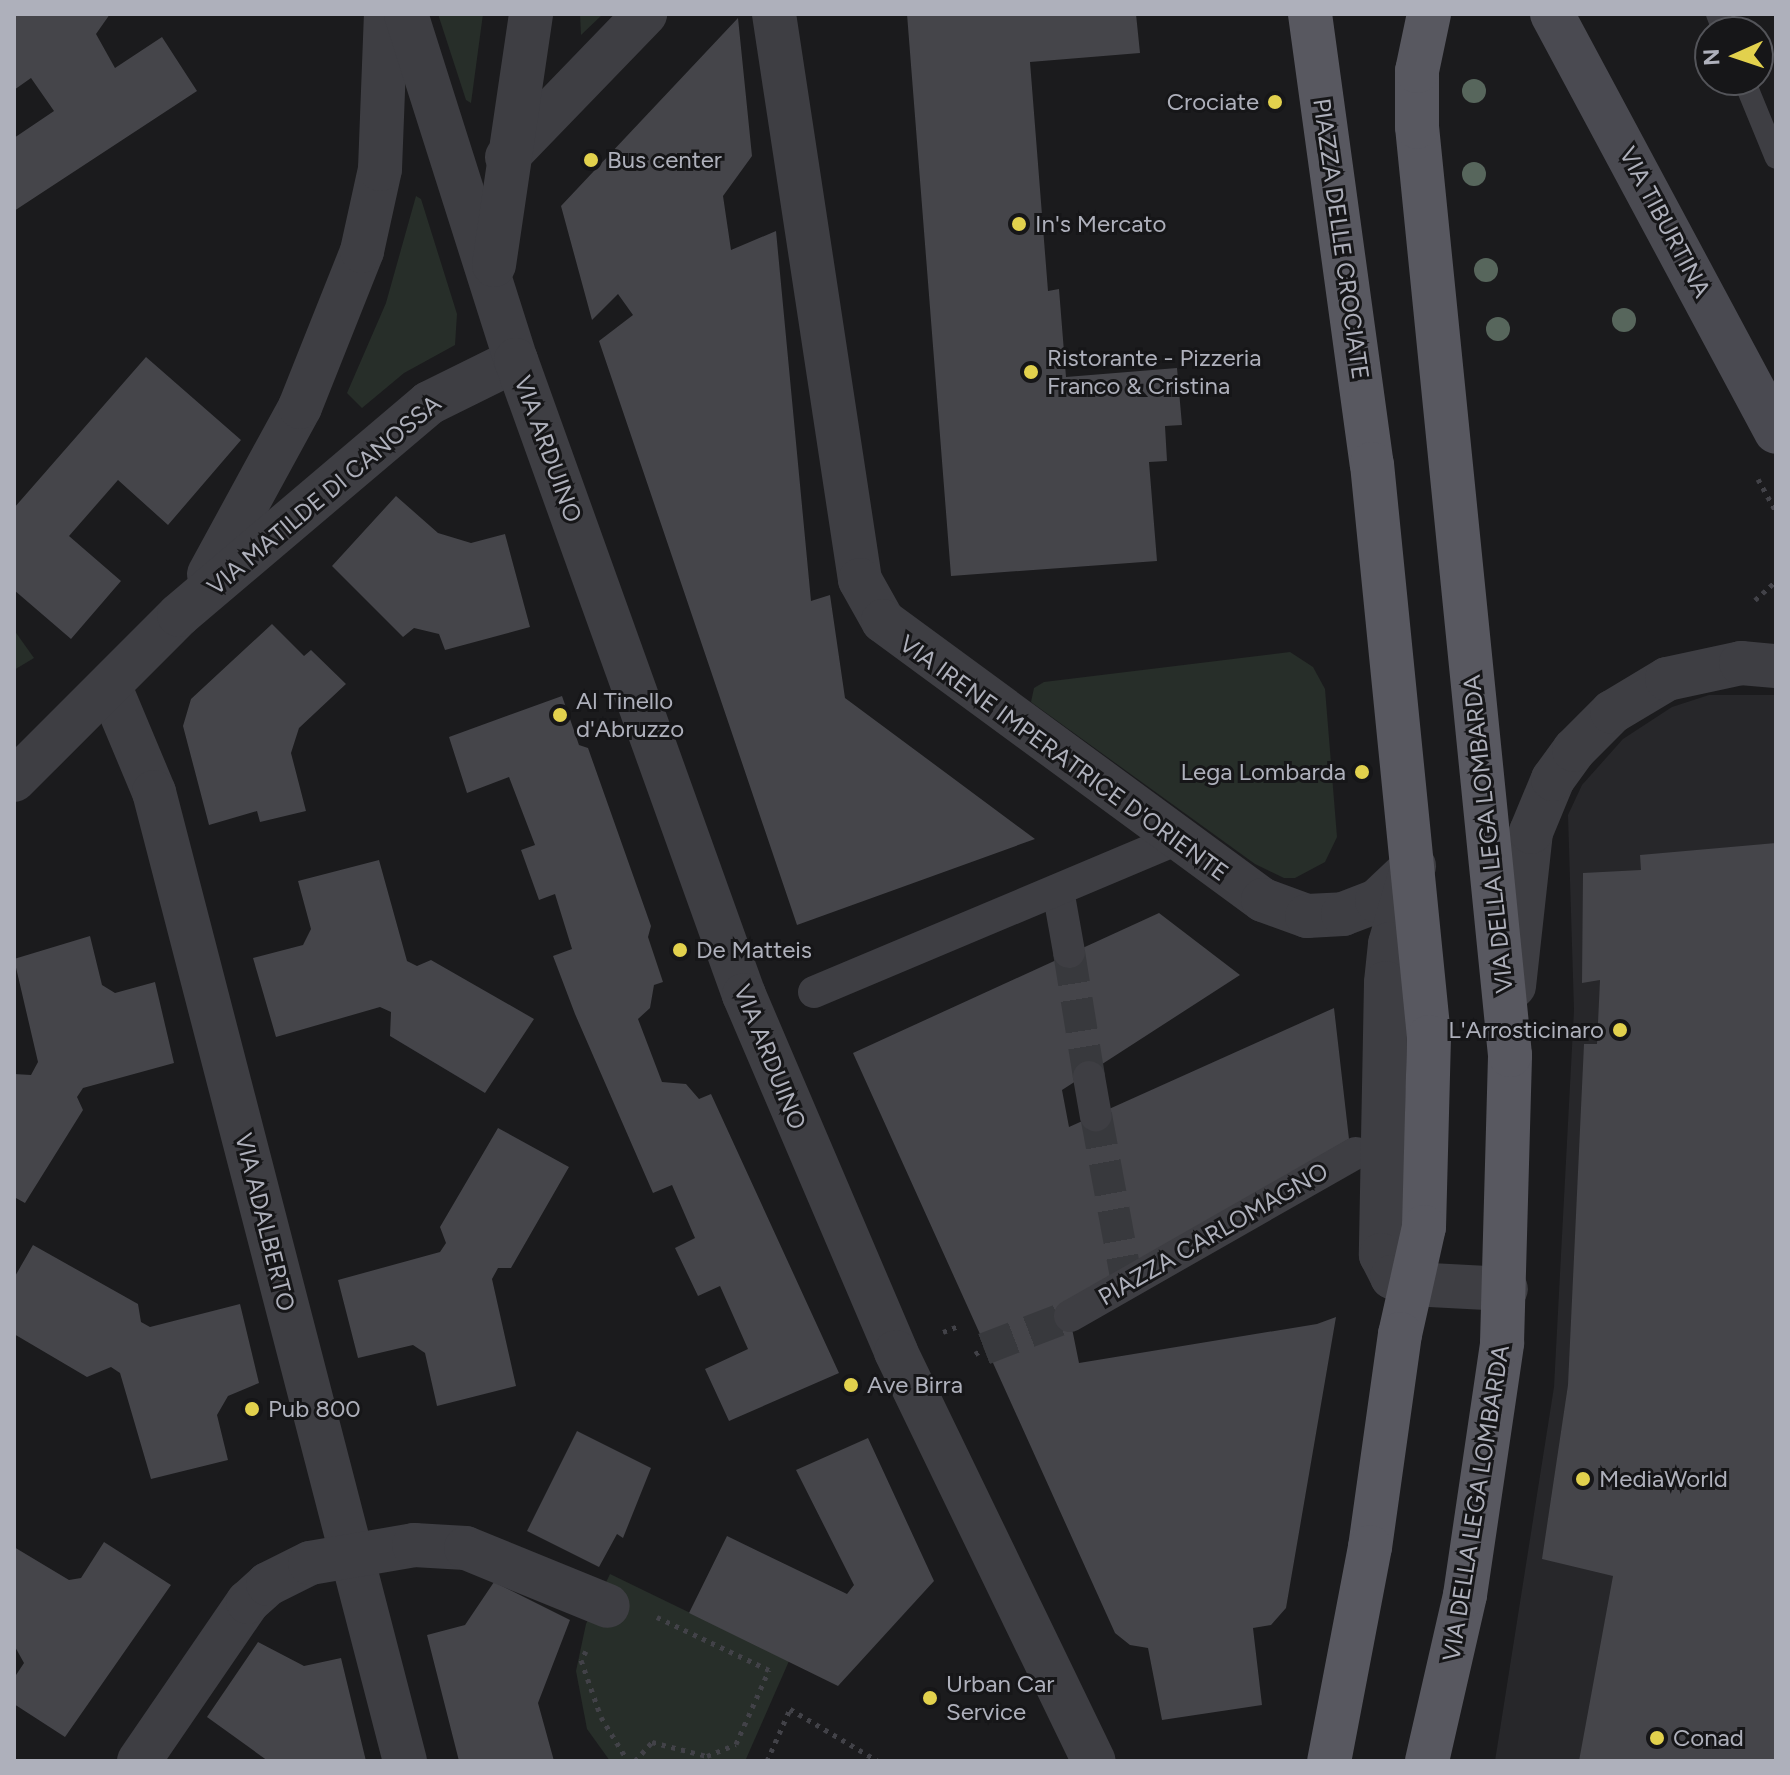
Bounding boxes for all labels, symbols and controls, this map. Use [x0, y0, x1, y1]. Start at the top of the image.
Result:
north arrow [1694, 16, 1774, 96]
text: N [1698, 48, 1725, 66]
place label: Crociate [1167, 88, 1259, 116]
marker: Crociate [1266, 93, 1284, 111]
street label: PIAZZA DELLE CROCIATE [1307, 97, 1375, 381]
street label: VIA TIBURTINA [1613, 142, 1717, 302]
place label: Bus center [607, 146, 722, 174]
marker: Bus center [582, 151, 600, 169]
place label: In's Mercato [1035, 210, 1166, 238]
marker: In's Mercato [1010, 215, 1028, 233]
place label: Ristorante - Pizzeria Franco & Cristina [1047, 344, 1261, 400]
marker: Ristorante - Pizzeria Franco & Cristina [1022, 363, 1040, 381]
street label: VIA ARDUINO [508, 372, 588, 526]
street label: VIA MATILDE DI CANOSSA [201, 389, 447, 601]
street label: VIA IRENE IMPERATRICE D'ORIENTE [894, 629, 1234, 887]
street label: VIA DELLA LEGA LOMBARDA [1457, 673, 1519, 995]
place label: Al Tinello d'Abruzzo [576, 687, 684, 743]
marker: Al Tinello d'Abruzzo [551, 706, 569, 724]
place label: Lega Lombarda [1181, 758, 1346, 786]
marker: Lega Lombarda [1353, 763, 1371, 781]
place label: De Matteis [696, 936, 812, 964]
marker: De Matteis [671, 941, 689, 959]
street label: VIA ARDUINO [728, 980, 812, 1134]
place label: L'Arrosticinaro [1448, 1016, 1604, 1044]
marker: L'Arrosticinaro [1611, 1021, 1629, 1039]
street label: VIA ADALBERTO [229, 1130, 301, 1314]
street label: PIAZZA CARLOMAGNO [1093, 1156, 1333, 1312]
street label: VIA DELLA LEGA LOMBARDA [1437, 1343, 1515, 1663]
place label: Ave Birra [867, 1371, 963, 1399]
marker: Ave Birra [842, 1376, 860, 1394]
place label: Pub 800 [268, 1395, 361, 1423]
marker: Pub 800 [243, 1400, 261, 1418]
place label: MediaWorld [1599, 1465, 1728, 1493]
marker: MediaWorld [1574, 1470, 1592, 1488]
place label: Urban Car Service [946, 1670, 1054, 1726]
marker: Urban Car Service [921, 1689, 939, 1707]
place label: Conad [1673, 1724, 1744, 1752]
marker: Conad [1648, 1729, 1666, 1747]

